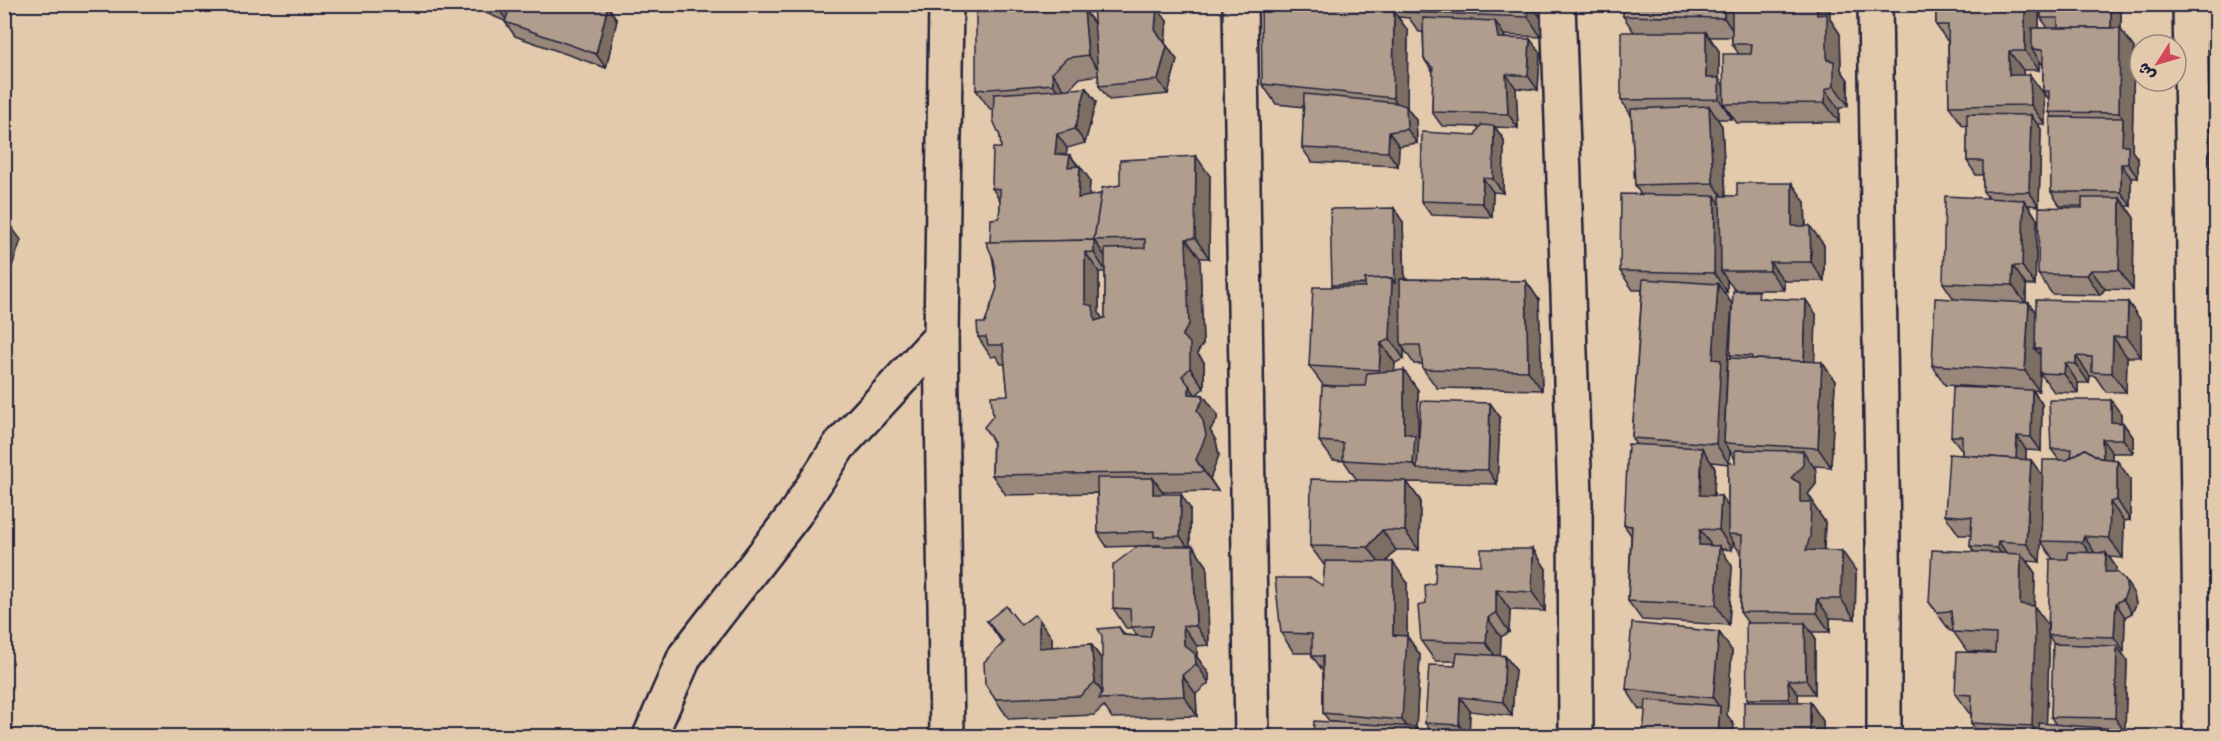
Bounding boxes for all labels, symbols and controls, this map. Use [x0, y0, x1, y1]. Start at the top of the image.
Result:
north arrow [2128, 33, 2188, 93]
text: ش [2133, 57, 2163, 85]

